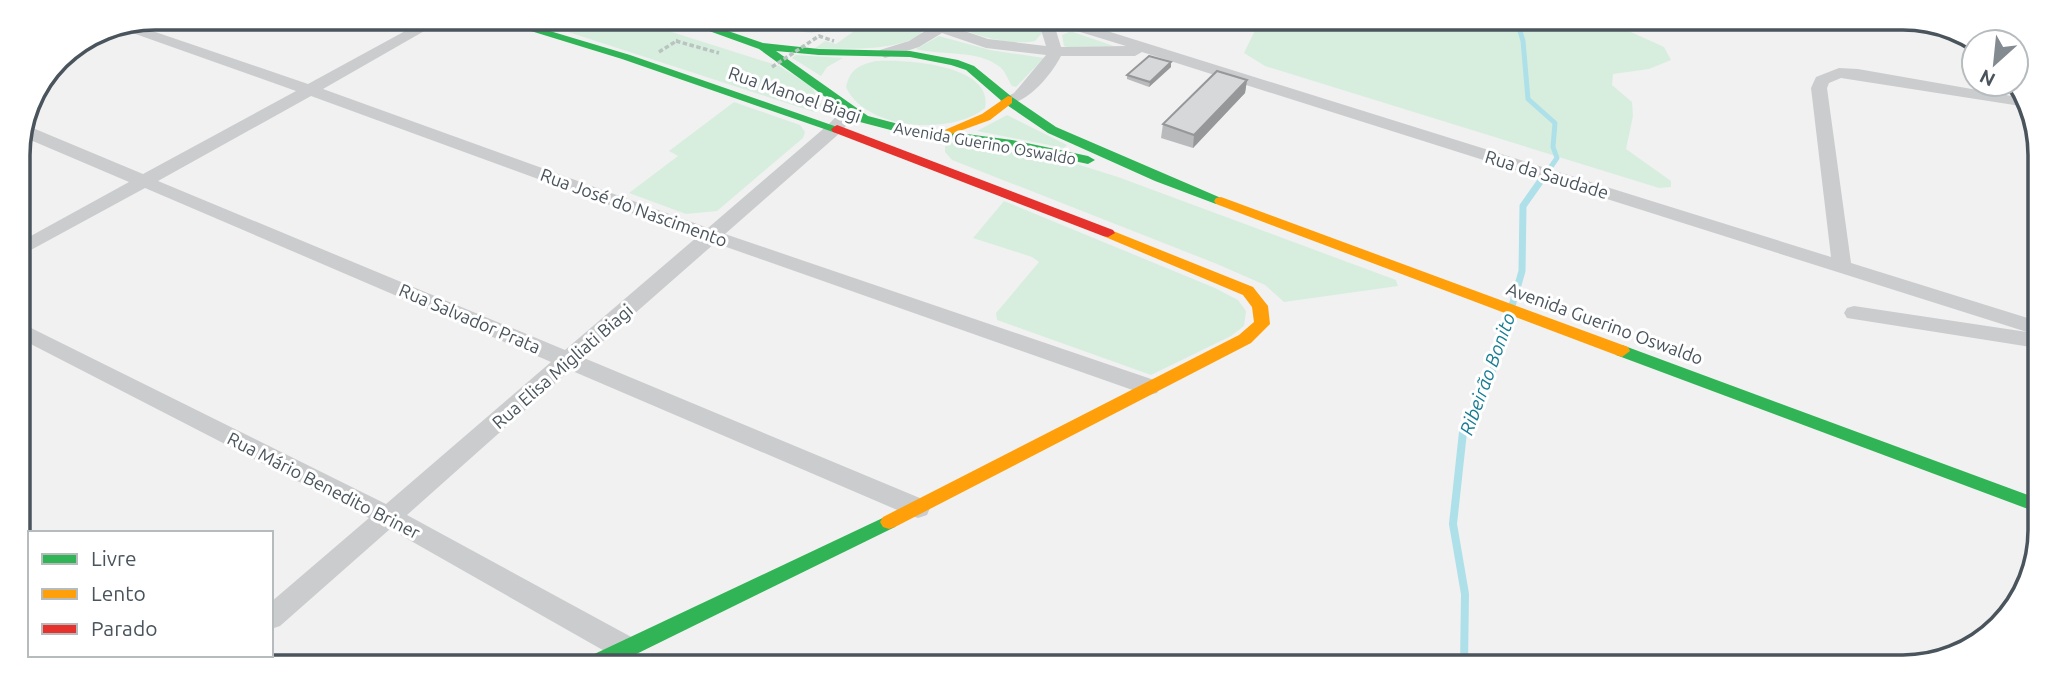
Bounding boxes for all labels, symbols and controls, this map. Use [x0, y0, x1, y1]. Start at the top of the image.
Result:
north arrow [1960, 28, 2030, 98]
street label: Rua Manoel Biagi [726, 62, 864, 126]
text: N [1976, 65, 1999, 91]
street label: Avenida Guerino Oswaldo [893, 118, 1077, 168]
street label: Rua da Saudade [1483, 146, 1611, 202]
street label: Rua José do Nascimento [538, 164, 730, 250]
street label: Avenida Guerino Oswaldo [1504, 278, 1706, 368]
street label: Rua Salvador Prata [396, 279, 544, 357]
street label: Rua Elisa Migliati Biagi [488, 300, 636, 432]
water label: Ribeirão Bonito [1455, 310, 1519, 438]
street label: Rua Mário Benedito Briner [224, 428, 424, 542]
legend [28, 531, 273, 657]
text: Livre [91, 546, 137, 570]
text: Lento [91, 581, 146, 605]
text: Parado [91, 616, 157, 640]

